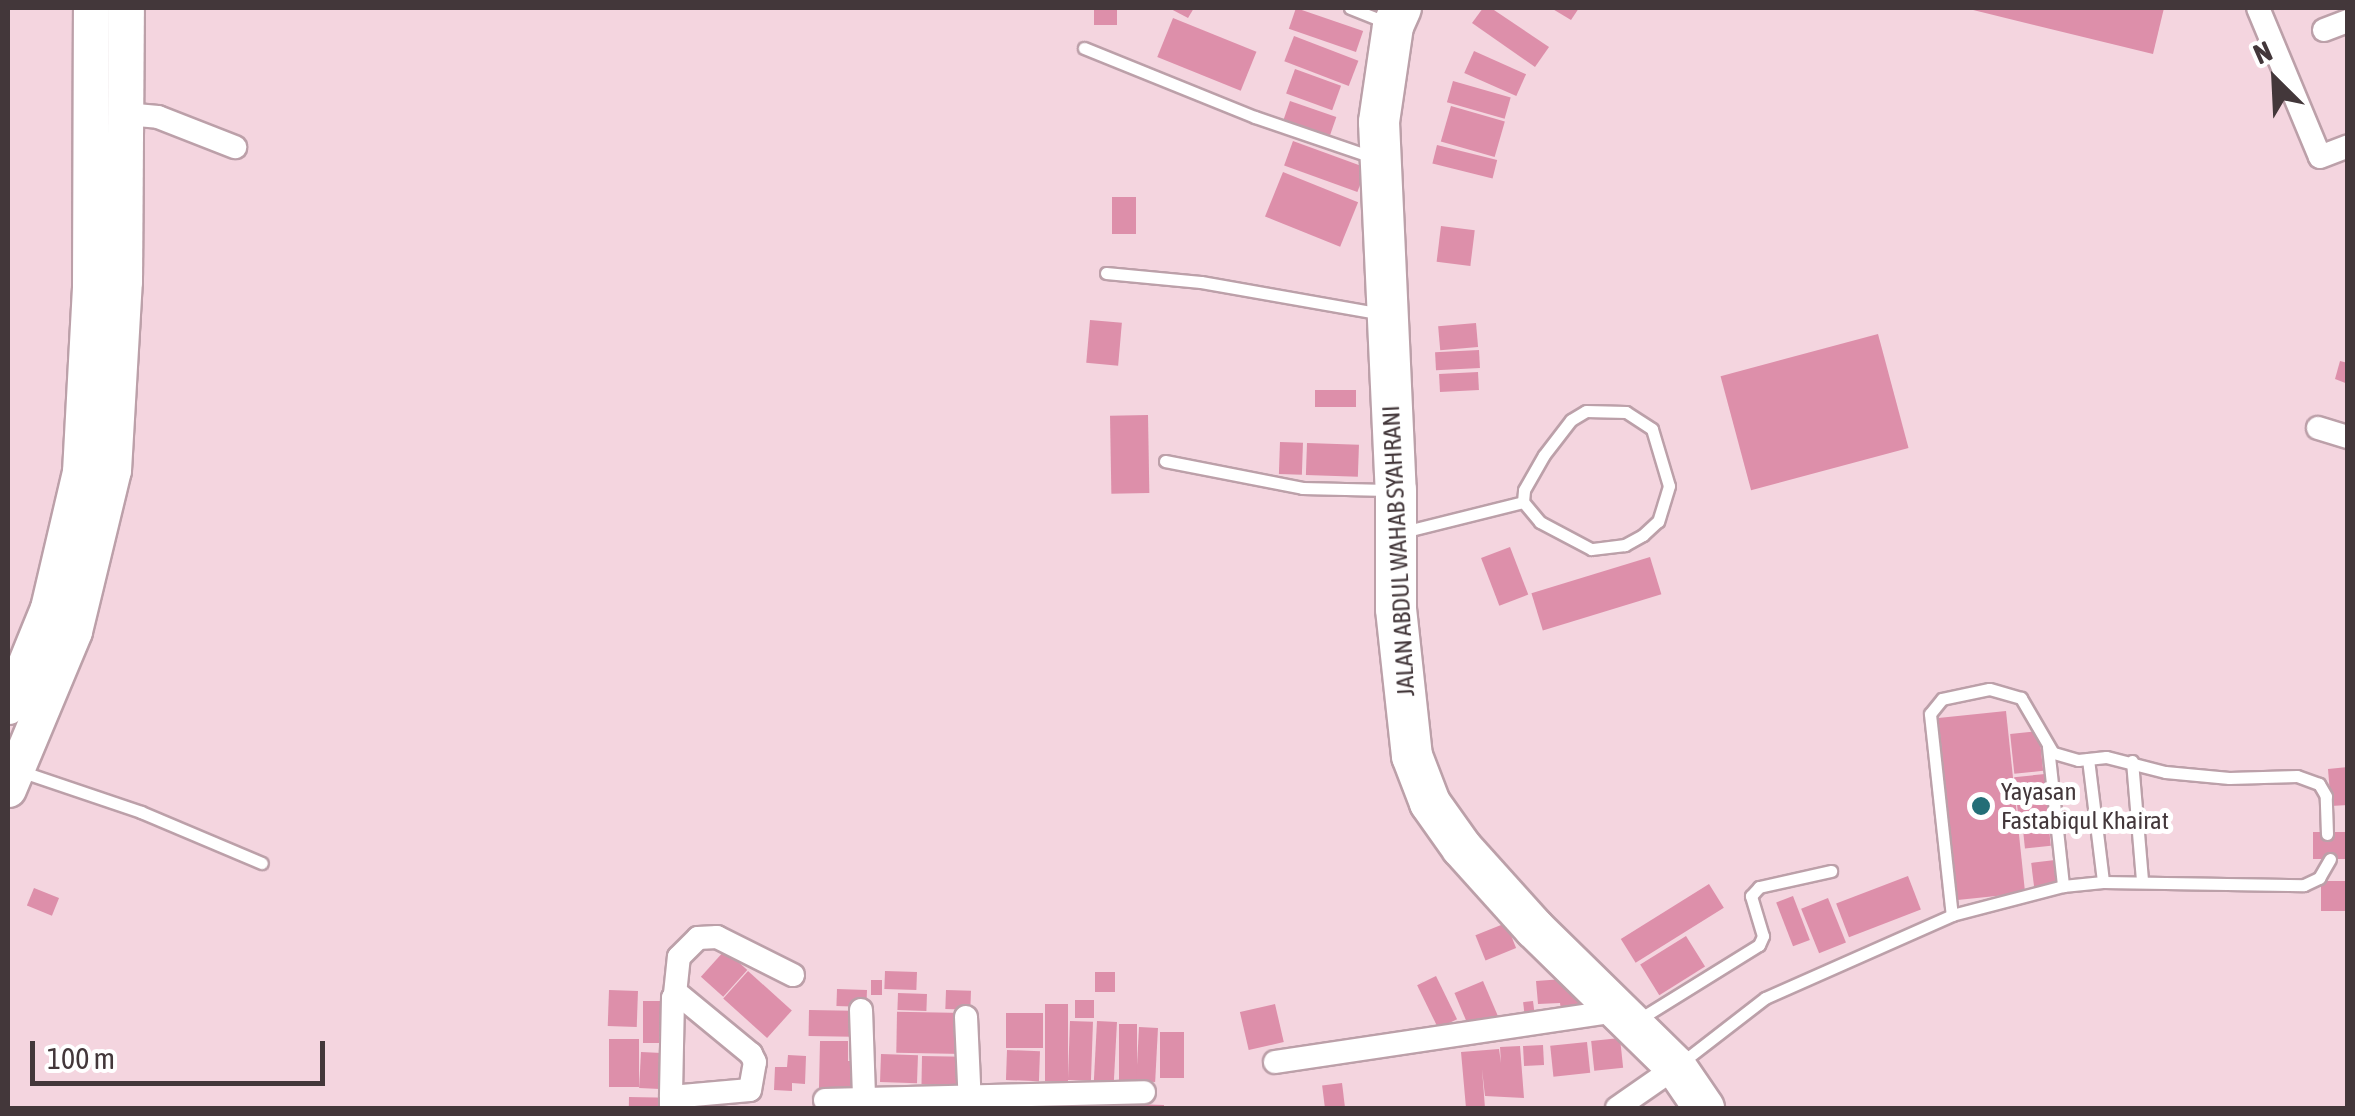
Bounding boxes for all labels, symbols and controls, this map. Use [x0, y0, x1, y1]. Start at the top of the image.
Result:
north arrow [2225, 30, 2325, 130]
text: N [2249, 35, 2277, 71]
street label: JALAN ABDUL WAHAB SYAHRANI [1375, 405, 1421, 697]
place label: Yayasan Fastabiqul Khairat [2001, 777, 2169, 836]
marker: Yayasan Fastabiqul Khairat [1970, 795, 1992, 817]
scale bar [35, 1021, 330, 1083]
text: 100 m [47, 1041, 115, 1075]

